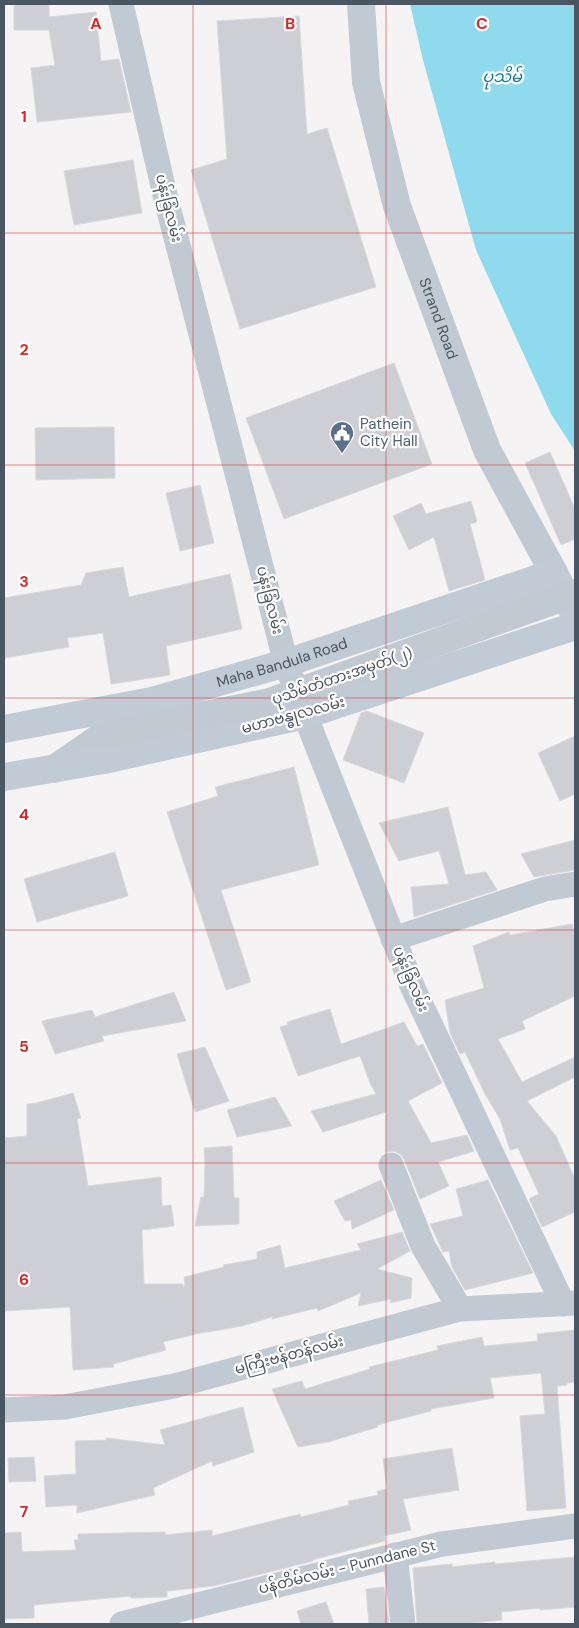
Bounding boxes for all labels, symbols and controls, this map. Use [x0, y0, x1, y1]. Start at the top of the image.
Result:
text: A [90, 13, 102, 34]
text: B [285, 13, 295, 34]
text: C [476, 13, 488, 34]
water label: ပုသိမ် [482, 65, 523, 90]
text: 1 [21, 106, 27, 127]
street label: ပန်းခြံလမ်း [149, 172, 187, 245]
street label: Strand Road [414, 275, 463, 362]
text: 2 [19, 339, 29, 360]
place label: Pathein City Hall [360, 414, 418, 451]
public building icon: Pathein City Hall [329, 420, 355, 454]
street label: ပန်းခြံလမ်း [250, 564, 288, 637]
text: 3 [19, 571, 29, 592]
street label: Maha Bandula Road [214, 633, 350, 692]
street label: ပုသိမ်တံတားအမှတ်(၂) [269, 643, 416, 711]
street label: မဟာဗန္ဓုလလမ်း [239, 692, 348, 741]
text: 4 [19, 804, 29, 825]
street label: ပန်းခြံလမ်း [386, 943, 434, 1016]
text: 5 [19, 1036, 29, 1057]
text: 6 [19, 1269, 29, 1290]
street label: မကြီးဗန်တန်လမ်း [232, 1331, 346, 1381]
text: 7 [20, 1501, 29, 1522]
street label: ပန်တိမ်လမ်း - Punndane St [256, 1535, 438, 1601]

